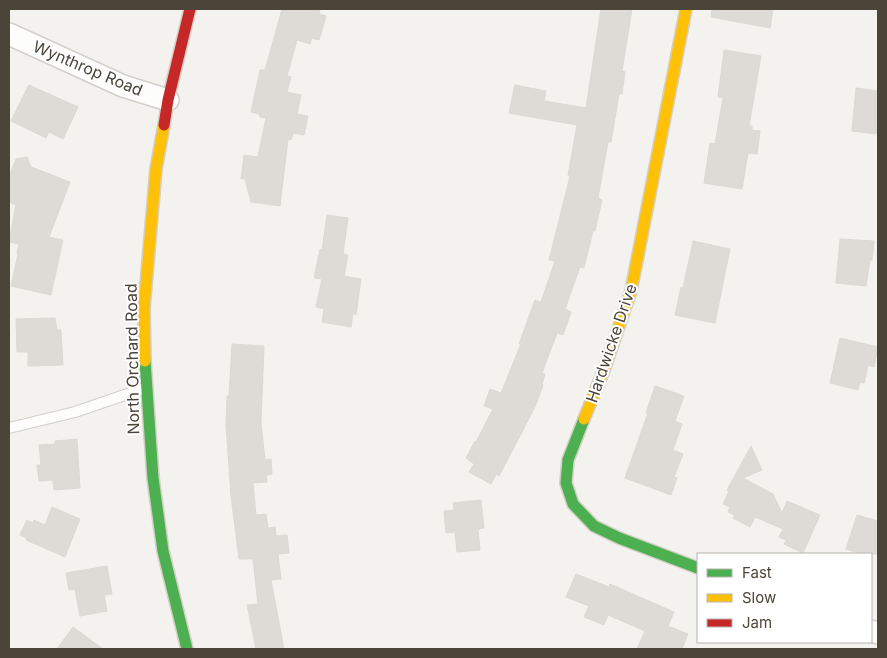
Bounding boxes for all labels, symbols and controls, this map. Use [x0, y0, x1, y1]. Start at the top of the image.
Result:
street label: Wynthrop Road [30, 36, 146, 100]
street label: Hardwicke Drive [581, 281, 641, 405]
street label: North Orchard Road [121, 283, 143, 435]
legend [697, 553, 872, 643]
text: Fast [742, 563, 772, 582]
text: Slow [742, 588, 776, 607]
text: Jam [742, 613, 772, 632]

